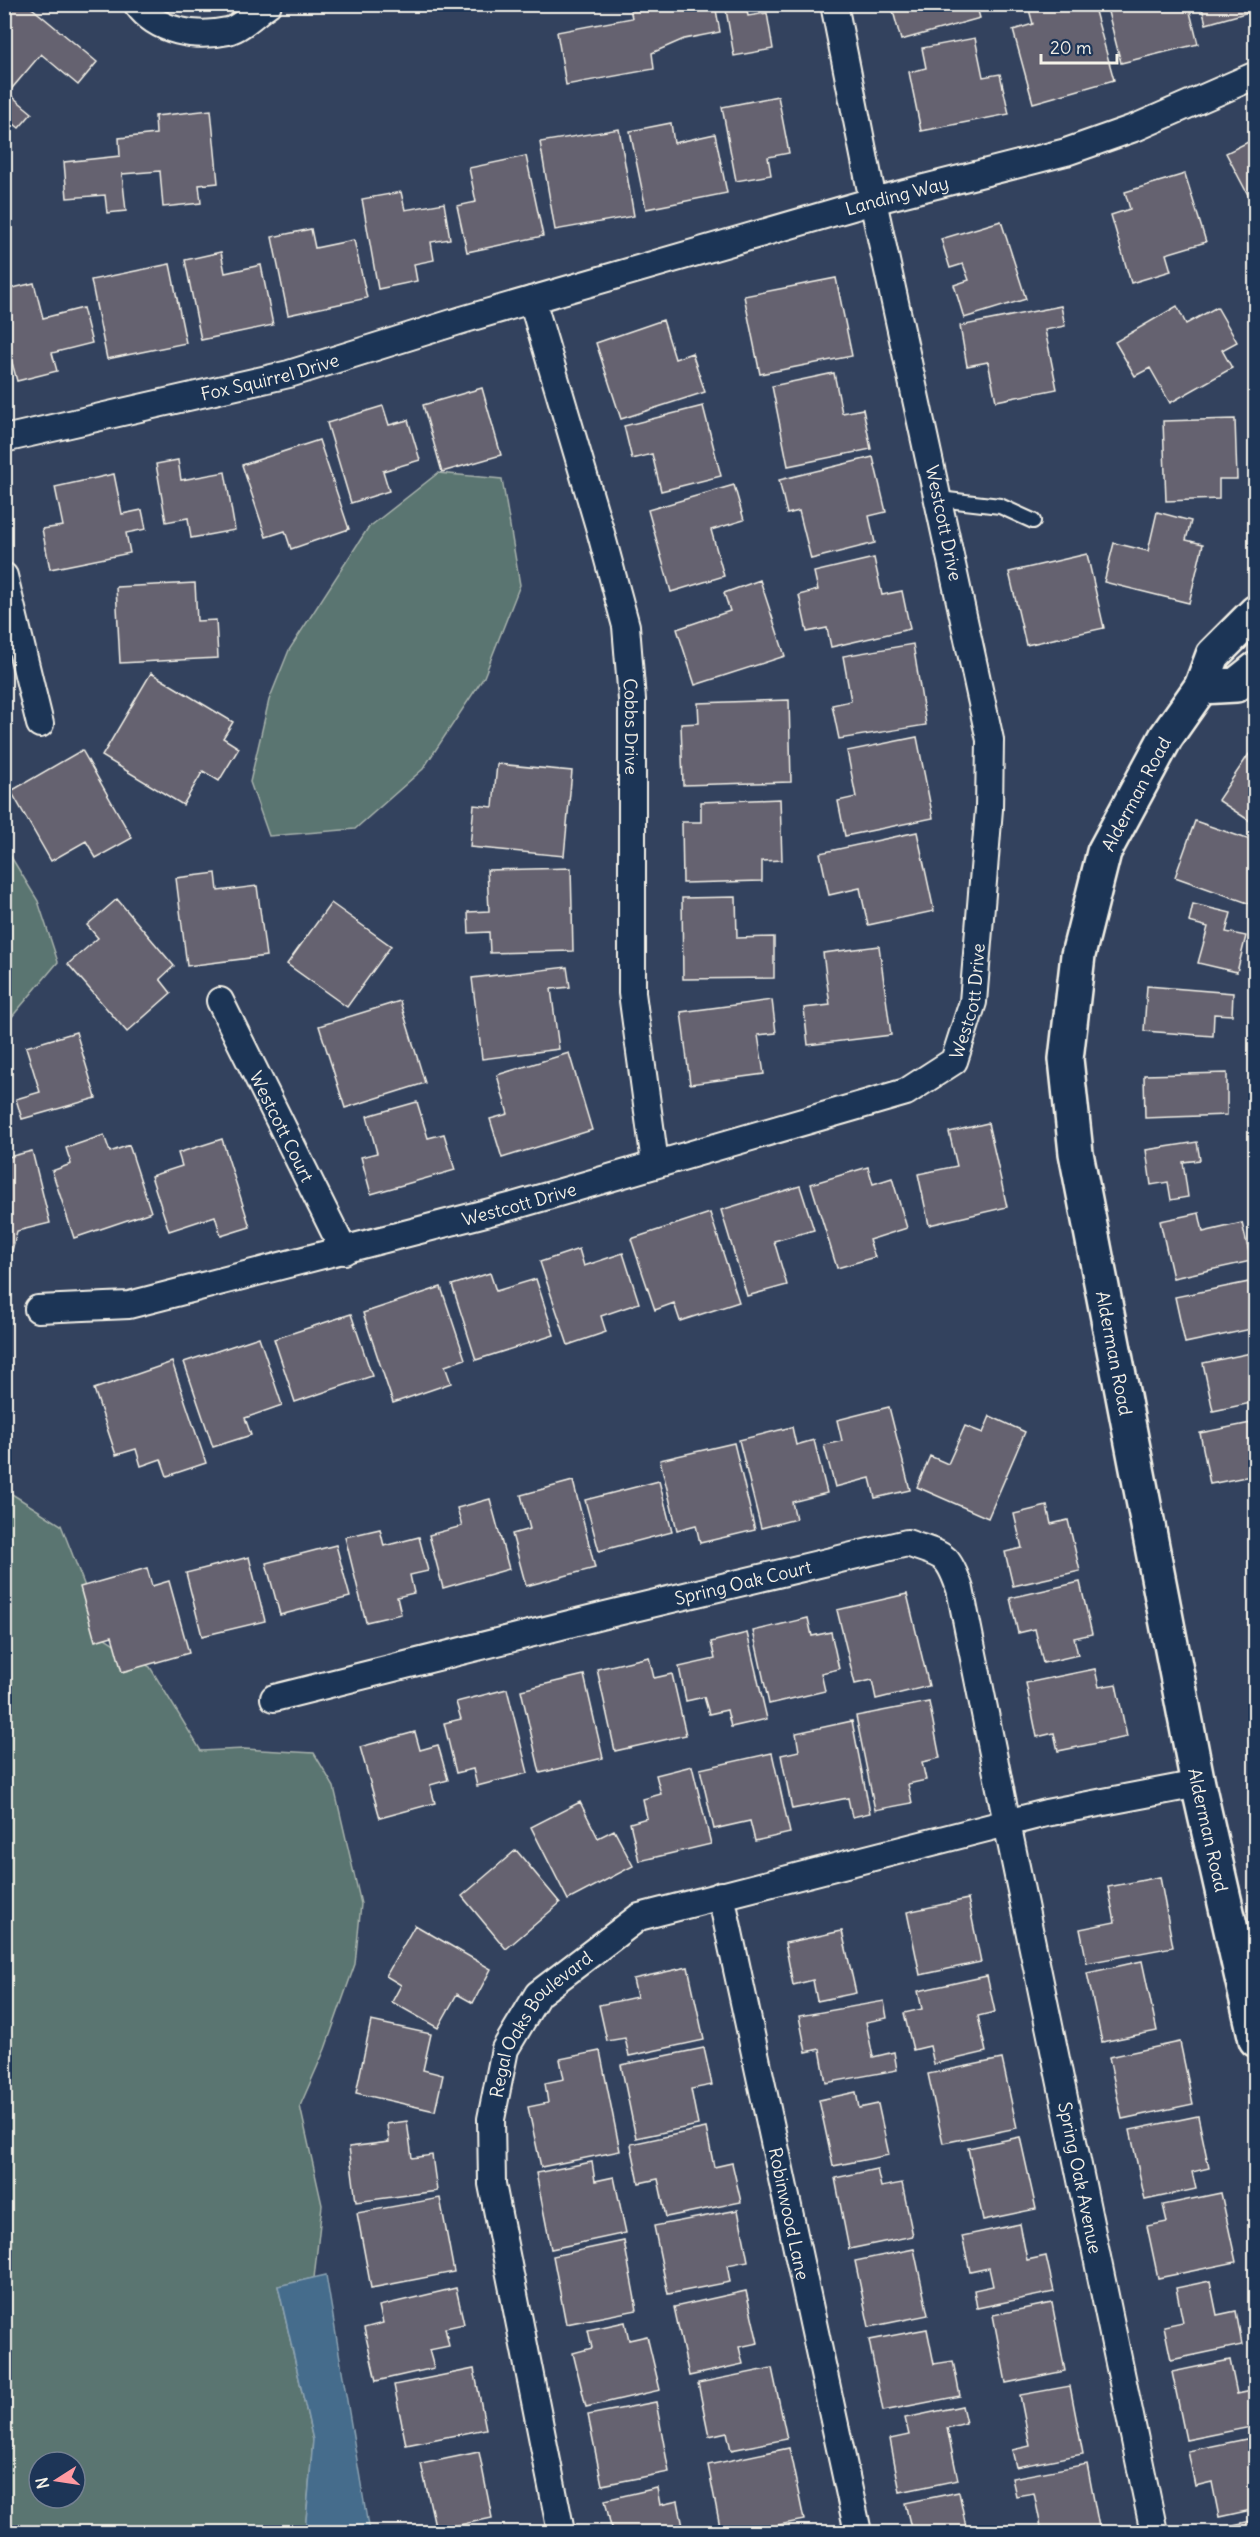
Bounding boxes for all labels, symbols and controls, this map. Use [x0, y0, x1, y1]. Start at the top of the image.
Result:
scale bar [1041, 27, 1118, 65]
text: 20 m [1050, 36, 1092, 59]
street label: Landing Way [842, 171, 951, 220]
street label: Fox Squirrel Drive [198, 348, 342, 405]
street label: Westcott Drive [921, 463, 967, 583]
street label: Cobbs Drive [619, 677, 644, 775]
street label: Alderman Road [1096, 733, 1176, 855]
street label: Westcott Drive [944, 942, 989, 1062]
street label: Westcott Court [245, 1067, 319, 1186]
street label: Westcott Drive [459, 1177, 579, 1230]
street label: Alderman Road [1091, 1289, 1138, 1418]
street label: Spring Oak Court [672, 1555, 814, 1610]
street label: Alderman Road [1184, 1766, 1234, 1895]
street label: Regal Oaks Boulevard [484, 1945, 597, 2100]
street label: Spring Oak Avenue [1054, 2100, 1108, 2256]
street label: Robinwood Lane [764, 2145, 815, 2282]
north arrow [27, 2450, 87, 2510]
text: N [31, 2476, 53, 2491]

